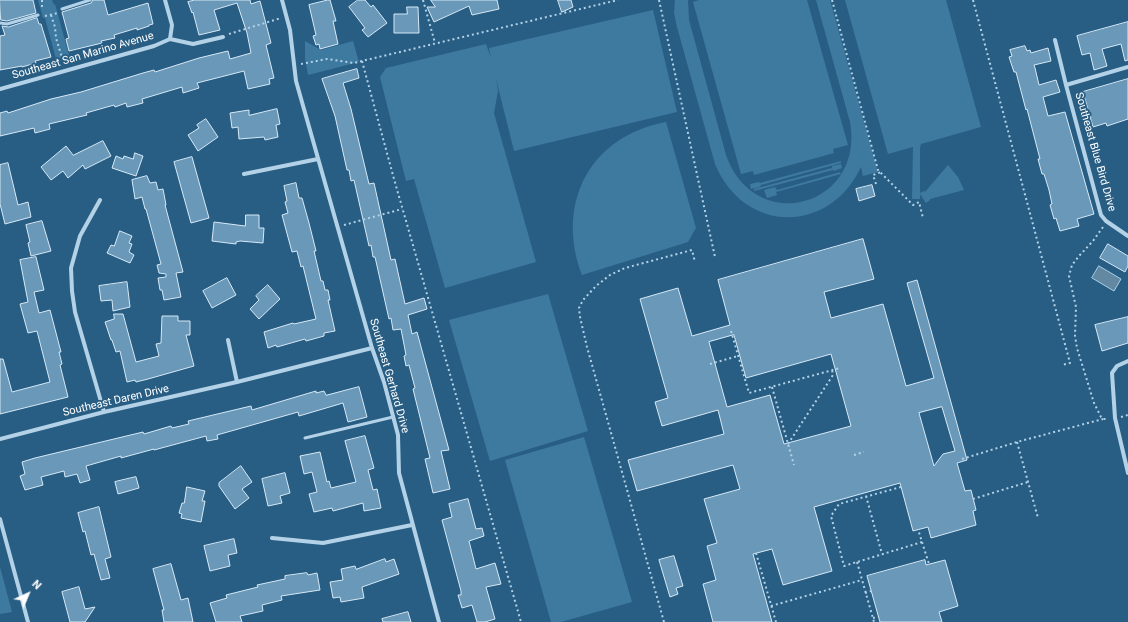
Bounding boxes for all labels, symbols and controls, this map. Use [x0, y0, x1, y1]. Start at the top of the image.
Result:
street label: Southeast San Marino Avenue [11, 29, 155, 83]
street label: Southeast Blue Bird Drive [1072, 91, 1118, 213]
street label: Southeast Gerhard Drive [366, 317, 412, 435]
street label: Southeast Daren Drive [62, 382, 170, 420]
north arrow [8, 574, 48, 614]
text: N [29, 578, 44, 592]

